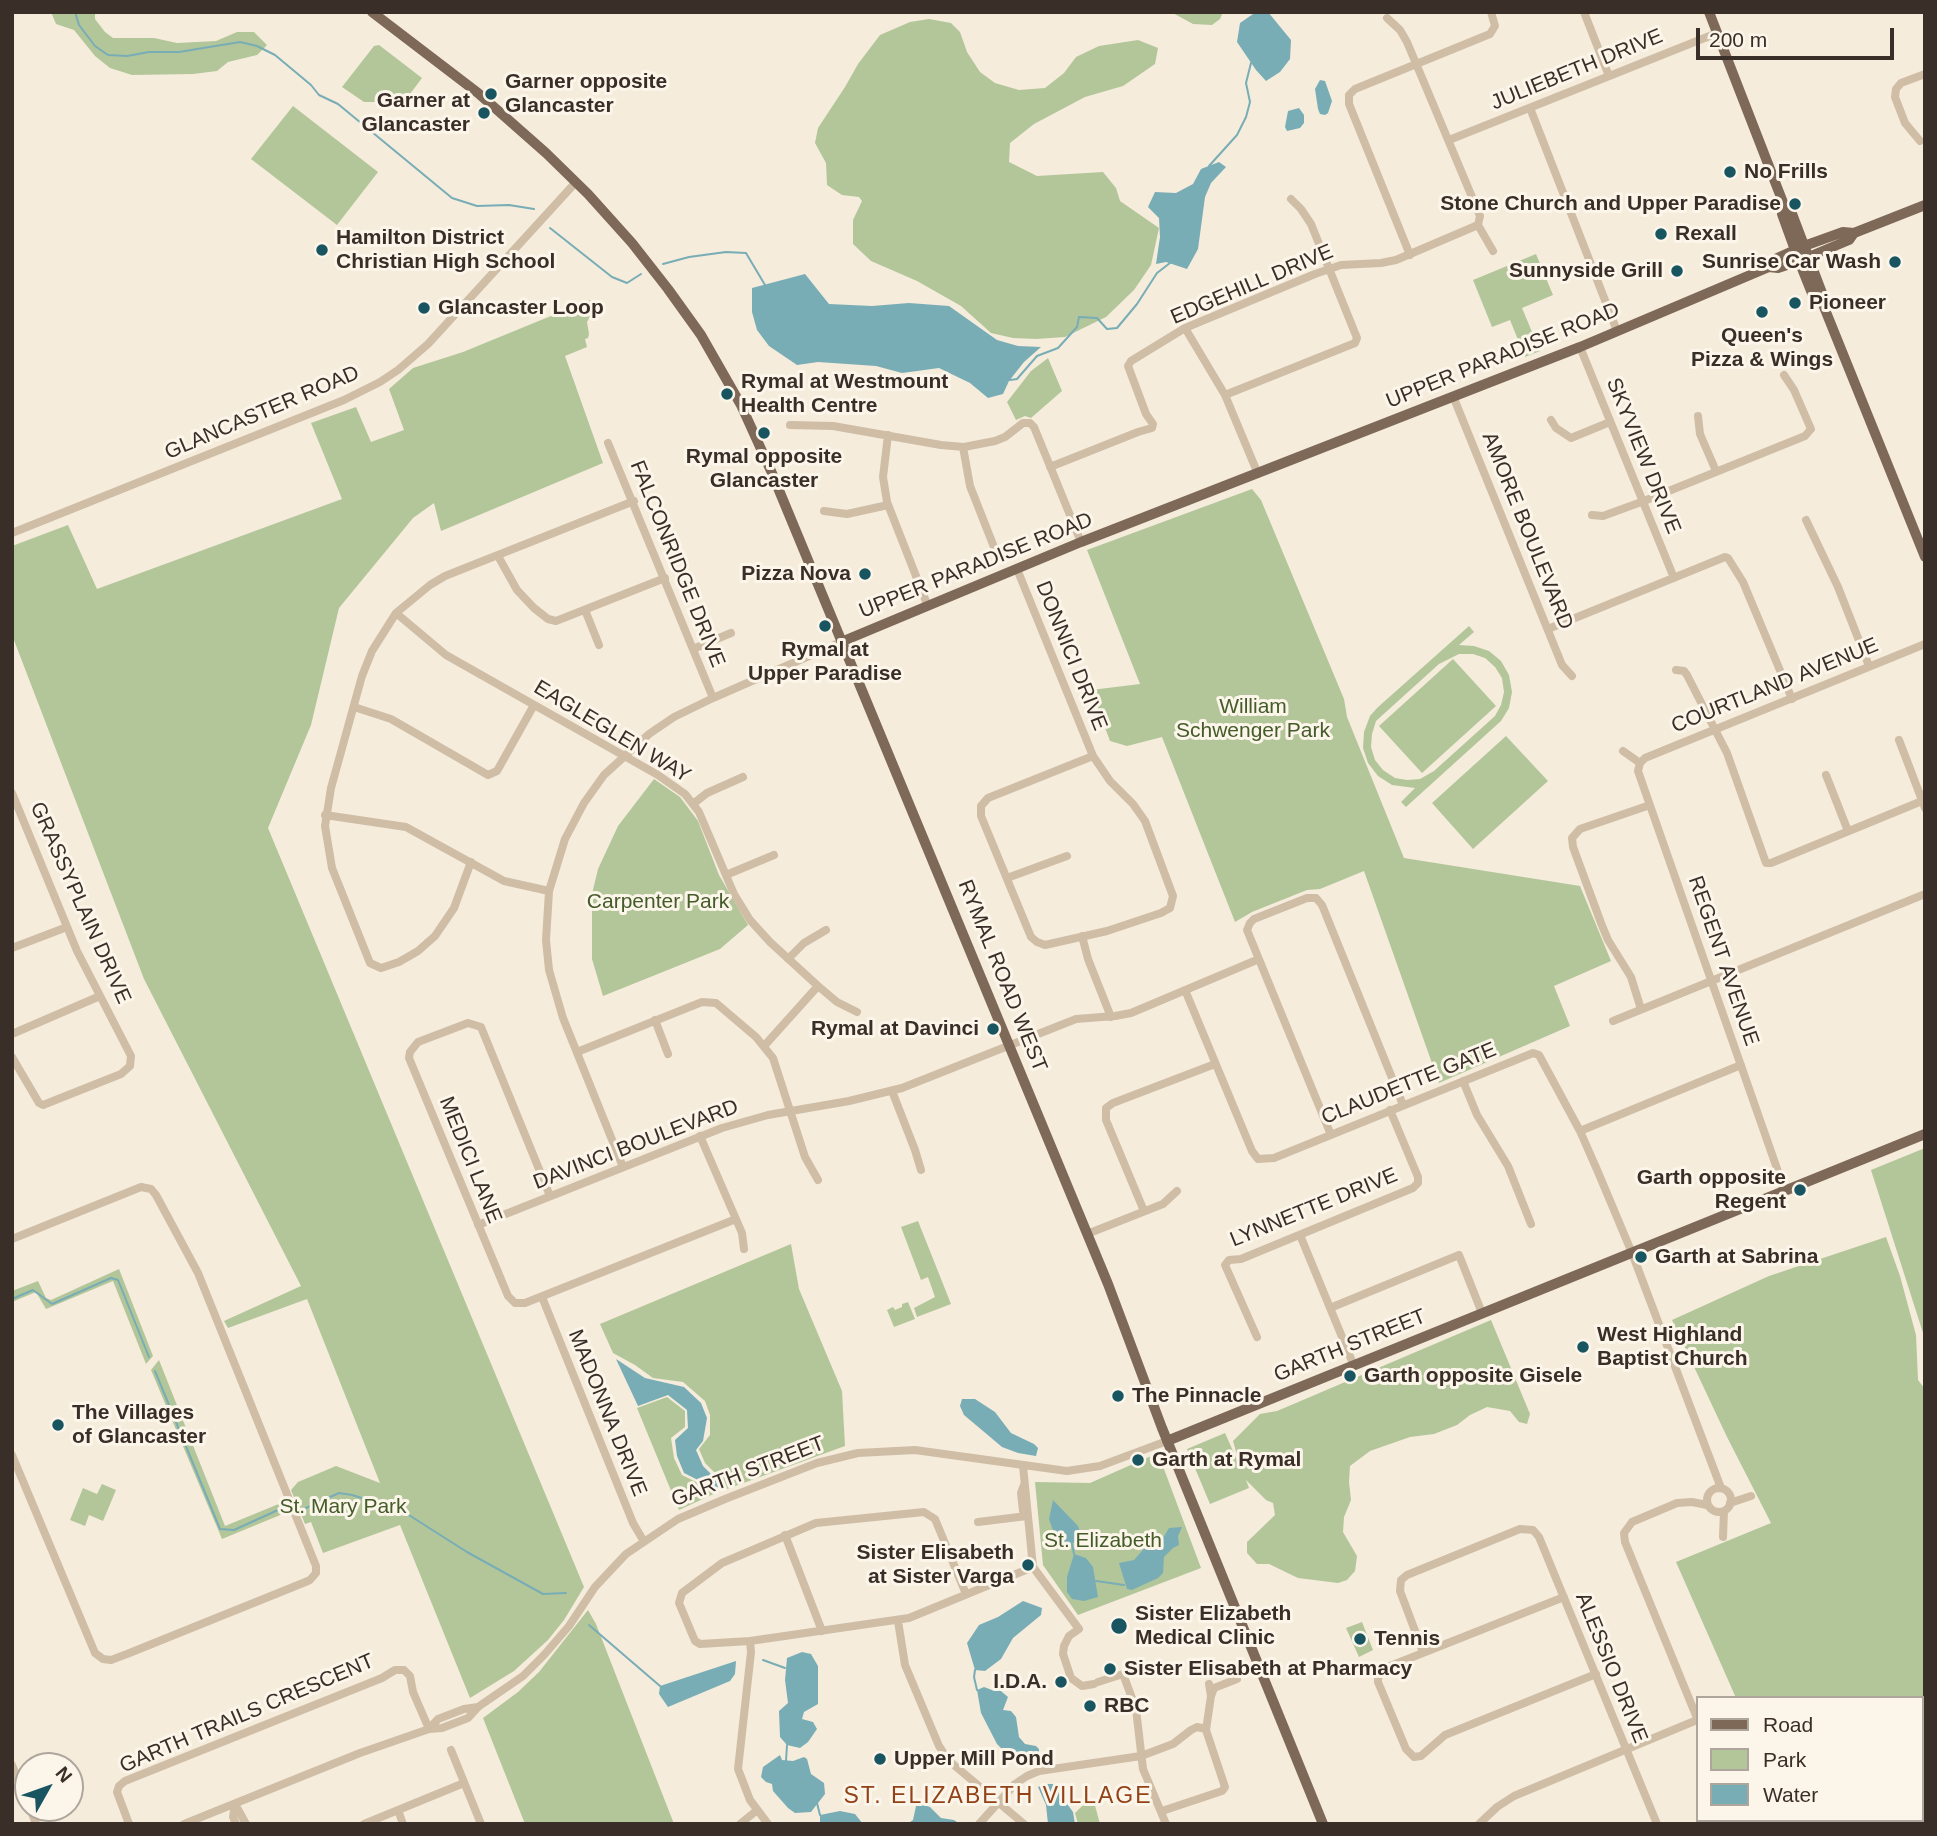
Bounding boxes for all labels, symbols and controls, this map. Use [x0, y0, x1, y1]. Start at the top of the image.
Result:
scale bar [1699, 14, 1897, 58]
street label: JULIEBETH DRIVE [1487, 24, 1667, 116]
text: 200 m [1709, 28, 1767, 51]
place label: Garner opposite Glancaster [505, 69, 667, 119]
marker: Garner opposite Glancaster [483, 86, 499, 102]
place label: Garner at Glancaster [361, 88, 470, 138]
marker: Garner at Glancaster [476, 105, 492, 121]
place label: No Frills [1744, 159, 1828, 185]
marker: No Frills [1722, 164, 1738, 180]
place label: Stone Church and Upper Paradise [1440, 191, 1781, 217]
marker: Stone Church and Upper Paradise [1787, 196, 1803, 212]
place label: Rexall [1675, 221, 1737, 247]
place label: Hamilton District Christian High School [336, 225, 555, 275]
marker: Rexall [1653, 226, 1669, 242]
street label: EDGEHILL DRIVE [1167, 239, 1337, 331]
marker: Hamilton District Christian High School [314, 242, 330, 258]
place label: Sunrise Car Wash [1702, 249, 1881, 275]
marker: Sunrise Car Wash [1887, 254, 1903, 270]
place label: Sunnyside Grill [1509, 258, 1663, 284]
marker: Sunnyside Grill [1669, 263, 1685, 279]
place label: Pioneer [1809, 290, 1886, 316]
place label: Glancaster Loop [438, 295, 604, 321]
marker: Pioneer [1787, 295, 1803, 311]
street label: UPPER PARADISE ROAD [1383, 298, 1623, 414]
marker: Glancaster Loop [416, 300, 432, 316]
marker: Queen's Pizza & Wings [1754, 304, 1770, 320]
place label: Queen's Pizza & Wings [1691, 323, 1833, 373]
street label: GLANCASTER ROAD [161, 361, 363, 465]
place label: Rymal at Westmount Health Centre [741, 369, 948, 419]
street label: SKYVIEW DRIVE [1600, 374, 1686, 538]
marker: Rymal at Westmount Health Centre [719, 386, 735, 402]
marker: Rymal opposite Glancaster [756, 425, 772, 441]
street label: AMORE BOULEVARD [1476, 429, 1578, 633]
place label: Rymal opposite Glancaster [686, 444, 842, 494]
street label: FALCONRIDGE DRIVE [624, 457, 730, 671]
street label: UPPER PARADISE ROAD [856, 508, 1096, 624]
place label: Pizza Nova [741, 561, 851, 587]
marker: Pizza Nova [857, 566, 873, 582]
street label: DONNICI DRIVE [1030, 578, 1112, 734]
marker: Rymal at Upper Paradise [817, 618, 833, 634]
street label: COURTLAND AVENUE [1668, 633, 1882, 739]
place label: Rymal at Upper Paradise [748, 637, 902, 687]
street label: EAGLEGLEN WAY [529, 675, 695, 789]
park label: William Schwenger Park [1176, 694, 1330, 744]
street label: GRASSYPLAIN DRIVE [24, 798, 136, 1008]
street label: REGENT AVENUE [1682, 873, 1764, 1049]
street label: RYMAL ROAD WEST [952, 876, 1052, 1076]
park label: Carpenter Park [587, 889, 729, 915]
place label: Rymal at Davinci [811, 1016, 979, 1042]
marker: Rymal at Davinci [985, 1021, 1001, 1037]
street label: CLAUDETTE GATE [1318, 1037, 1500, 1131]
street label: MEDICI LANE [433, 1093, 507, 1227]
street label: DAVINCI BOULEVARD [530, 1094, 742, 1196]
street label: LYNNETTE DRIVE [1227, 1163, 1401, 1253]
place label: Garth opposite Regent [1637, 1165, 1786, 1215]
marker: Garth opposite Regent [1792, 1182, 1808, 1198]
place label: Garth at Sabrina [1655, 1244, 1818, 1270]
marker: Garth at Sabrina [1633, 1249, 1649, 1265]
street label: GARTH STREET [1270, 1304, 1430, 1388]
place label: West Highland Baptist Church [1597, 1322, 1748, 1372]
street label: MADONNA DRIVE [562, 1326, 652, 1500]
marker: West Highland Baptist Church [1575, 1339, 1591, 1355]
place label: Garth opposite Gisele [1364, 1363, 1582, 1389]
marker: Garth opposite Gisele [1342, 1368, 1358, 1384]
place label: The Pinnacle [1132, 1383, 1262, 1409]
marker: The Pinnacle [1110, 1388, 1126, 1404]
place label: The Villages of Glancaster [72, 1400, 206, 1450]
marker: The Villages of Glancaster [50, 1417, 66, 1433]
street label: GARTH STREET [668, 1431, 828, 1513]
place label: Garth at Rymal [1152, 1447, 1301, 1473]
marker: Garth at Rymal [1130, 1452, 1146, 1468]
park label: St. Mary Park [279, 1494, 407, 1520]
park label: St. Elizabeth [1044, 1528, 1162, 1554]
place label: Sister Elisabeth at Sister Varga [856, 1540, 1014, 1590]
marker: Sister Elisabeth at Sister Varga [1020, 1557, 1036, 1573]
street label: ALESSIO DRIVE [1569, 1589, 1653, 1747]
place label: Sister Elizabeth Medical Clinic [1135, 1601, 1291, 1651]
marker: Sister Elizabeth Medical Clinic [1109, 1616, 1129, 1636]
place label: Tennis [1374, 1626, 1440, 1652]
marker: Tennis [1352, 1631, 1368, 1647]
street label: GARTH TRAILS CRESCENT [116, 1649, 378, 1779]
place label: Sister Elisabeth at Pharmacy [1124, 1656, 1412, 1682]
marker: Sister Elisabeth at Pharmacy [1102, 1661, 1118, 1677]
place label: I.D.A. [993, 1669, 1047, 1695]
marker: I.D.A. [1053, 1674, 1069, 1690]
place label: RBC [1104, 1693, 1149, 1719]
legend [1696, 1696, 1923, 1822]
marker: RBC [1082, 1698, 1098, 1714]
text: Road [1763, 1713, 1813, 1736]
place label: Upper Mill Pond [894, 1746, 1054, 1772]
text: Park [1763, 1748, 1806, 1771]
marker: Upper Mill Pond [872, 1751, 888, 1767]
north arrow [14, 1752, 84, 1822]
text: N [51, 1762, 76, 1786]
district label: ST. ELIZABETH VILLAGE [846, 1783, 1150, 1811]
text: Water [1763, 1783, 1818, 1806]

